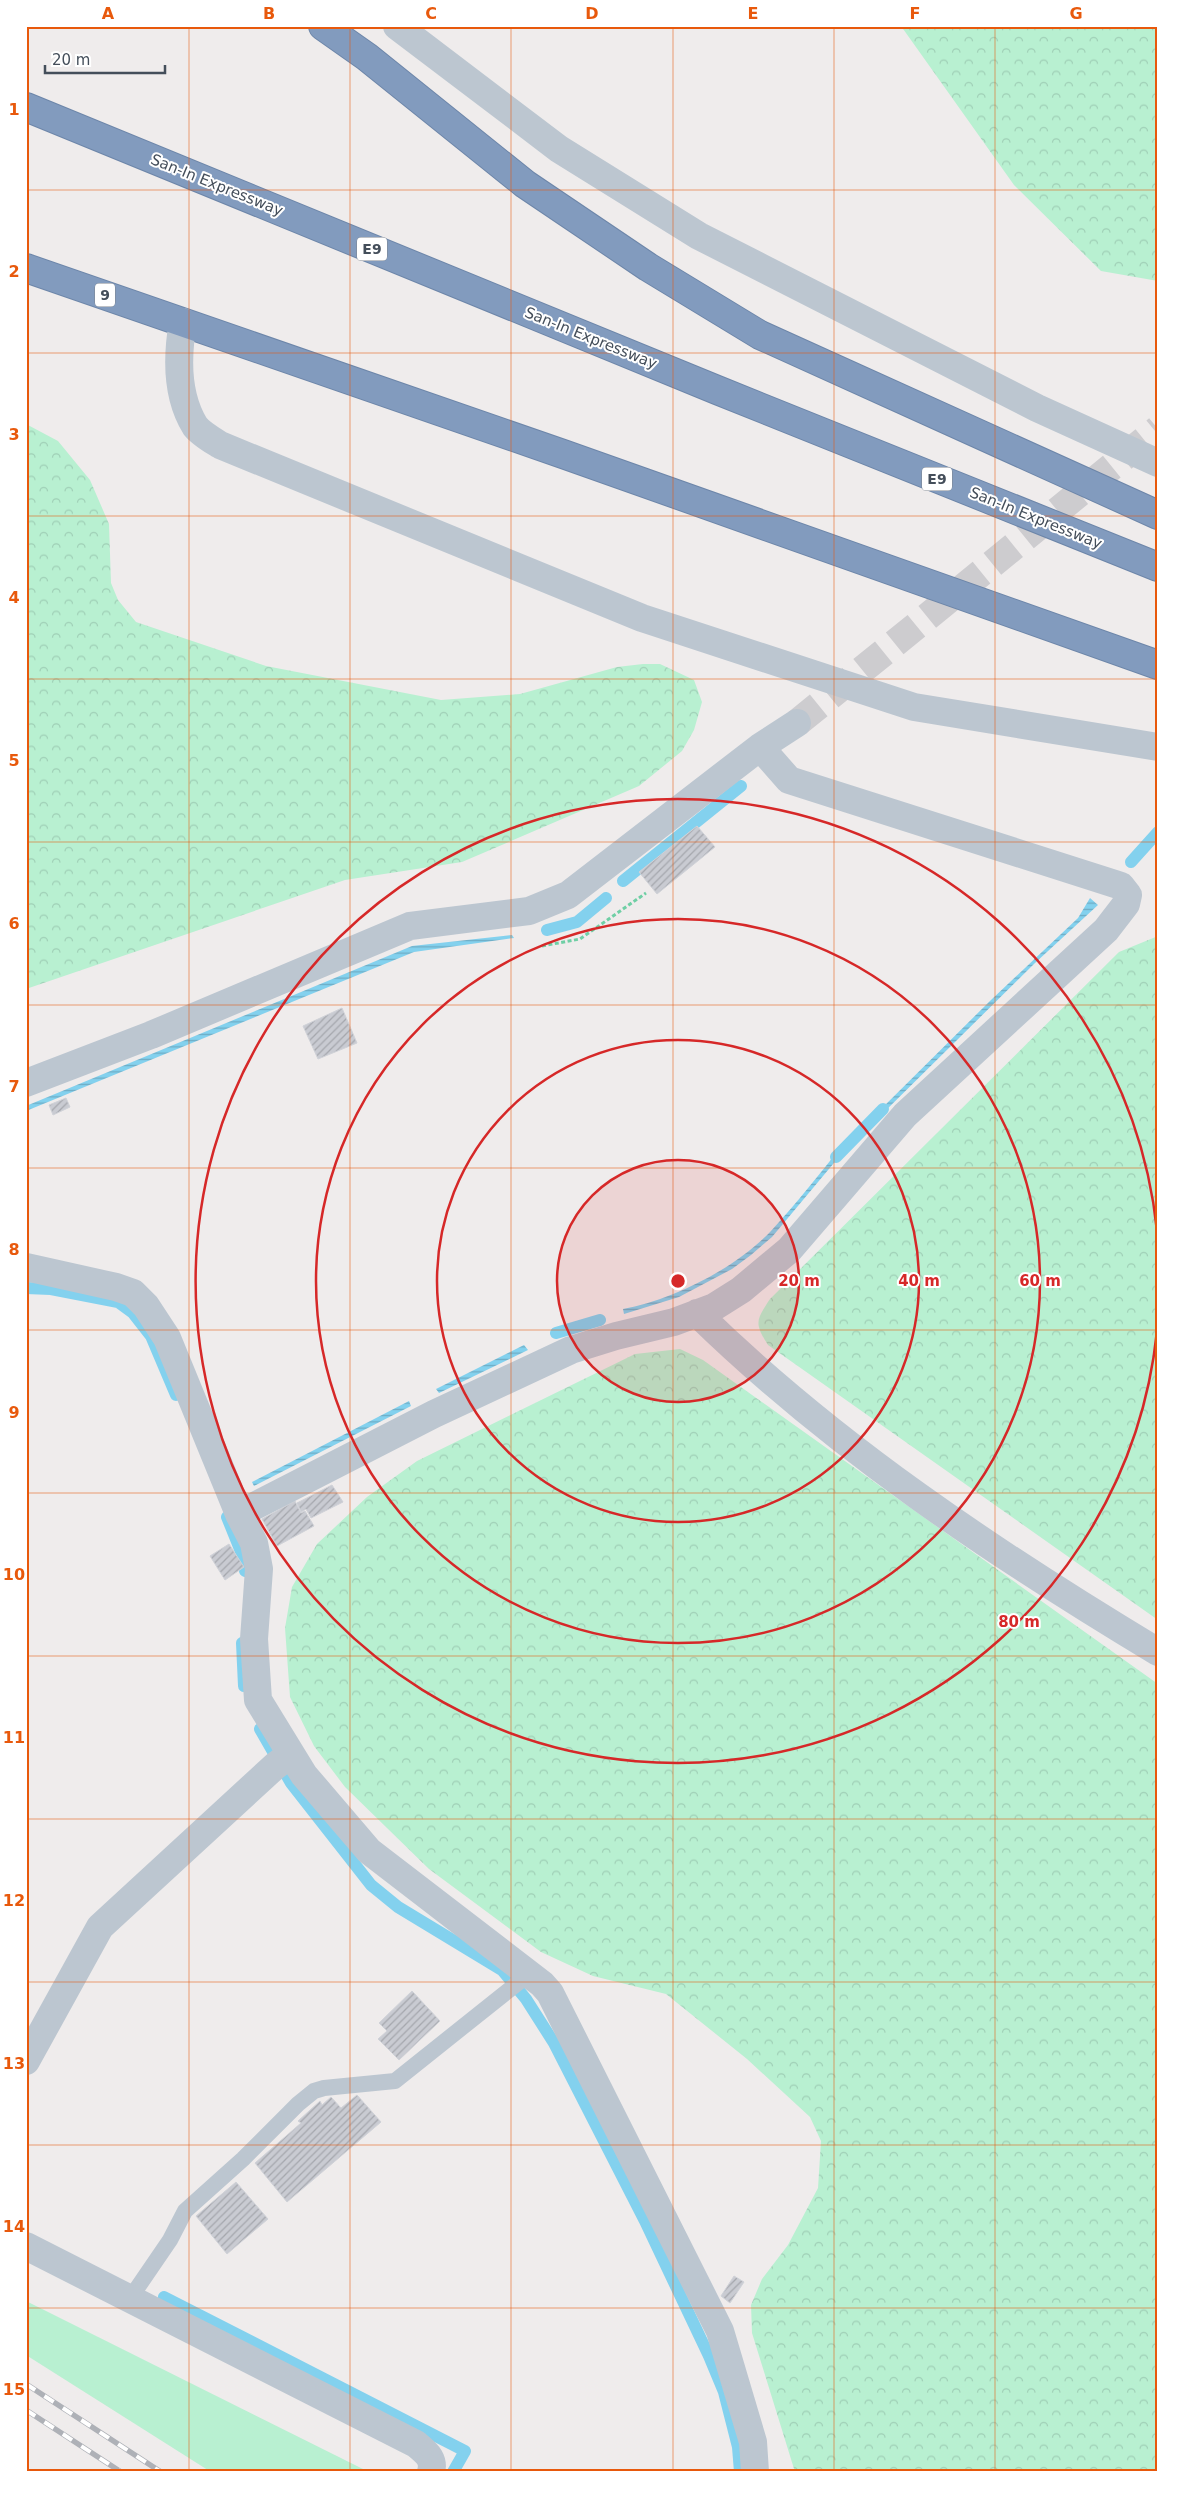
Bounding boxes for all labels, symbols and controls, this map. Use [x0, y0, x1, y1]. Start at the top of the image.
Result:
text: A [102, 4, 115, 23]
text: B [263, 4, 275, 23]
text: C [425, 4, 437, 23]
text: D [585, 4, 599, 23]
text: E [748, 4, 758, 23]
text: F [910, 4, 920, 23]
text: G [1069, 4, 1083, 23]
scale bar [45, 42, 165, 74]
text: 20 m [52, 51, 90, 69]
text: 1 [8, 100, 20, 119]
street label: San-In Expressway [148, 150, 286, 220]
road number: E9 [357, 238, 387, 260]
text: 2 [8, 262, 20, 281]
road number: 9 [95, 284, 115, 306]
street label: San-In Expressway [522, 303, 660, 373]
text: 3 [8, 425, 20, 444]
road number: E9 [922, 468, 952, 490]
street label: San-In Expressway [967, 483, 1105, 553]
text: 4 [8, 588, 20, 607]
text: 5 [8, 751, 20, 770]
text: 6 [8, 914, 20, 933]
text: 7 [8, 1077, 20, 1096]
text: 8 [8, 1240, 20, 1259]
centre of rings [669, 1272, 687, 1290]
text: 20 m [778, 1272, 820, 1290]
text: 40 m [898, 1272, 940, 1290]
text: 60 m [1019, 1272, 1061, 1290]
text: 9 [8, 1403, 20, 1422]
text: 10 [3, 1565, 25, 1584]
text: 80 m [998, 1613, 1040, 1631]
text: 11 [3, 1728, 25, 1747]
text: 12 [3, 1891, 25, 1910]
text: 13 [3, 2054, 25, 2073]
text: 14 [3, 2217, 25, 2236]
text: 15 [3, 2380, 25, 2399]

